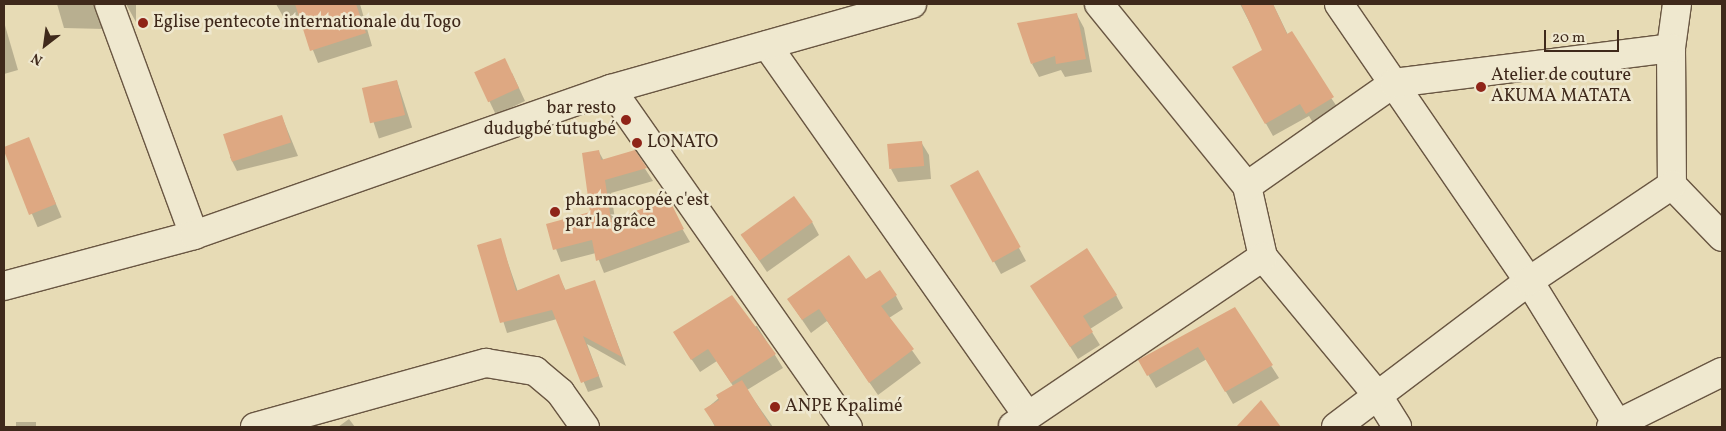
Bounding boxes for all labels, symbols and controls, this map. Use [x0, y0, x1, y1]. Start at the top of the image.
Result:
place label: Eglise pentecote internationale du Togo [153, 12, 462, 34]
marker: Eglise pentecote internationale du Togo [137, 17, 149, 29]
north arrow [20, 20, 70, 70]
scale bar [1546, 20, 1621, 52]
text: 20 m [1552, 28, 1585, 49]
text: N [28, 48, 46, 69]
place label: Atelier de couture AKUMA MATATA [1491, 66, 1631, 108]
marker: Atelier de couture AKUMA MATATA [1475, 81, 1487, 93]
place label: bar resto dudugbé tutugbé [484, 99, 616, 142]
marker: bar resto dudugbé tutugbé [620, 114, 632, 126]
place label: LONATO [647, 132, 718, 154]
marker: LONATO [631, 137, 643, 149]
place label: pharmacopée c'est par la grâce [565, 191, 709, 233]
marker: pharmacopée c'est par la grâce [549, 206, 561, 218]
place label: ANPE Kpalimé [785, 396, 903, 418]
marker: ANPE Kpalimé [769, 401, 781, 413]

